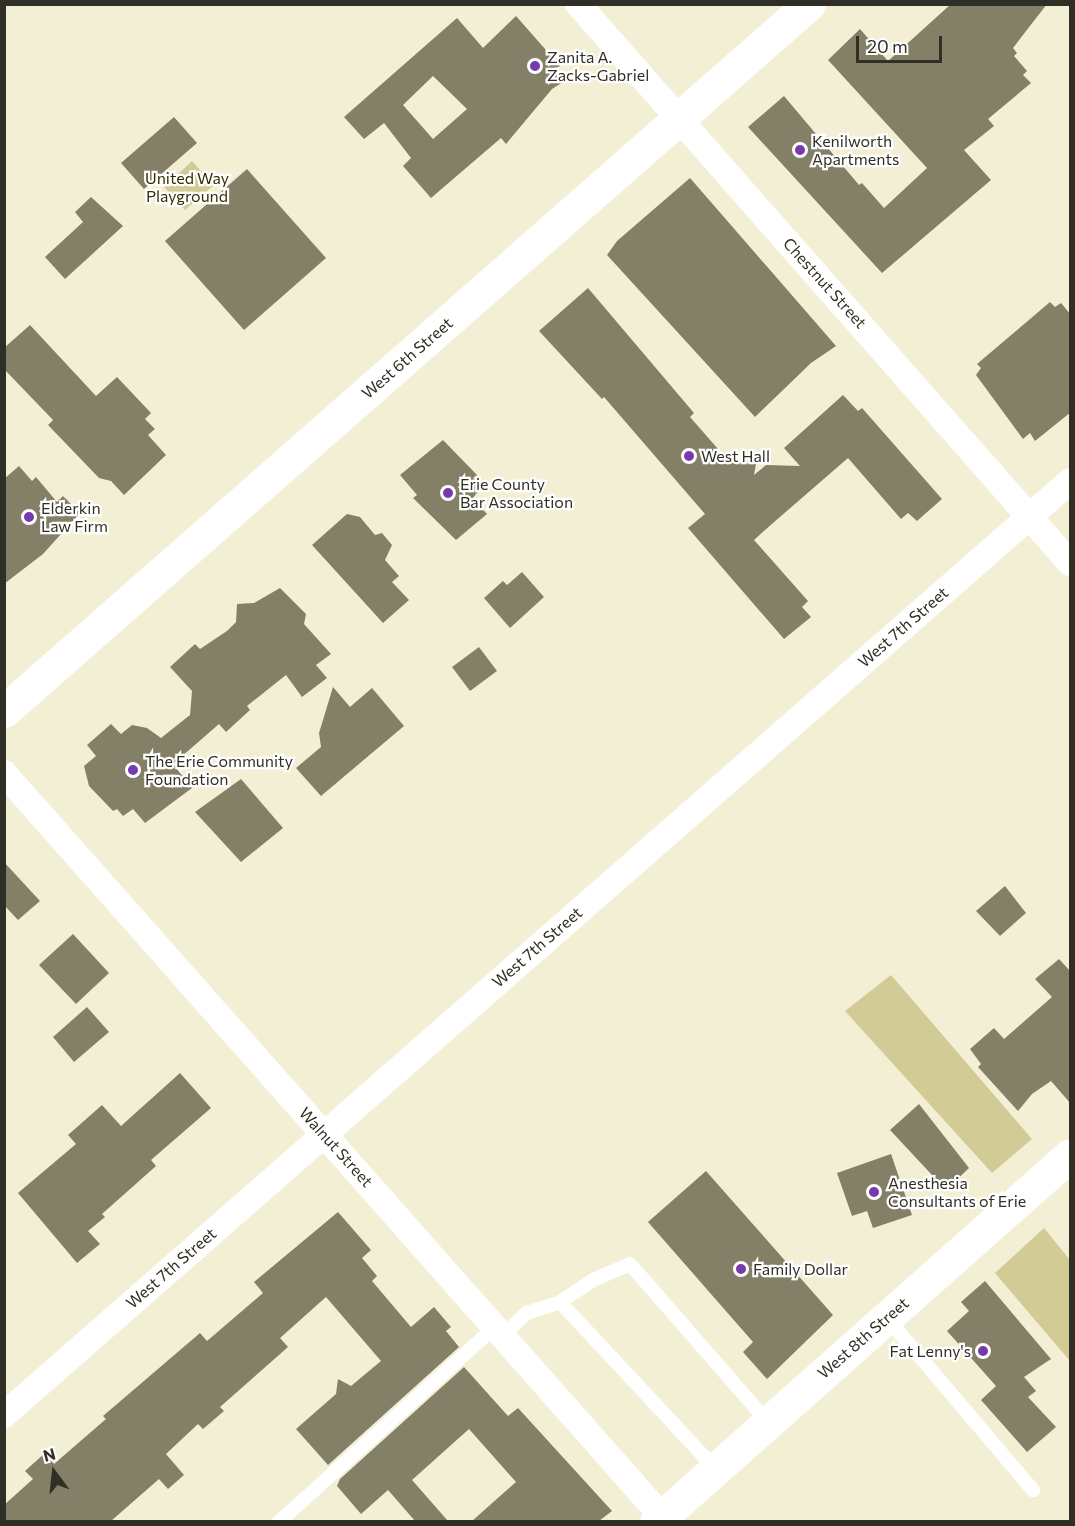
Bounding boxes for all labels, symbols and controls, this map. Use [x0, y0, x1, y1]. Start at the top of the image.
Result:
scale bar [859, 24, 944, 62]
text: 20 m [867, 35, 908, 57]
place label: Zanita A. Zacks-Gabriel [547, 47, 649, 85]
marker: Zanita A. Zacks-Gabriel [528, 59, 542, 73]
place label: Kenilworth Apartments [812, 131, 899, 169]
marker: Kenilworth Apartments [793, 143, 807, 157]
park label: United Way Playground [145, 168, 229, 206]
street label: Chestnut Street [779, 234, 871, 332]
street label: West 6th Street [358, 313, 456, 403]
place label: West Hall [701, 446, 770, 466]
marker: West Hall [682, 449, 696, 463]
place label: Erie County Bar Association [460, 474, 573, 512]
marker: Erie County Bar Association [441, 486, 455, 500]
place label: Elderkin Law Firm [41, 498, 108, 536]
marker: Elderkin Law Firm [22, 510, 36, 524]
street label: West 7th Street [854, 583, 952, 671]
place label: The Erie Community Foundation [145, 751, 293, 789]
marker: The Erie Community Foundation [126, 763, 140, 777]
street label: West 7th Street [488, 903, 586, 991]
street label: Walnut Street [295, 1103, 377, 1191]
place label: Anesthesia Consultants of Erie [888, 1173, 1026, 1211]
marker: Anesthesia Consultants of Erie [865, 1183, 883, 1201]
street label: West 7th Street [122, 1224, 220, 1312]
place label: Family Dollar [753, 1259, 848, 1279]
marker: Family Dollar [734, 1262, 748, 1276]
street label: West 8th Street [814, 1293, 912, 1383]
place label: Fat Lenny's [890, 1341, 971, 1361]
marker: Fat Lenny's [976, 1344, 990, 1358]
north arrow [24, 1442, 84, 1502]
text: N [41, 1443, 57, 1465]

